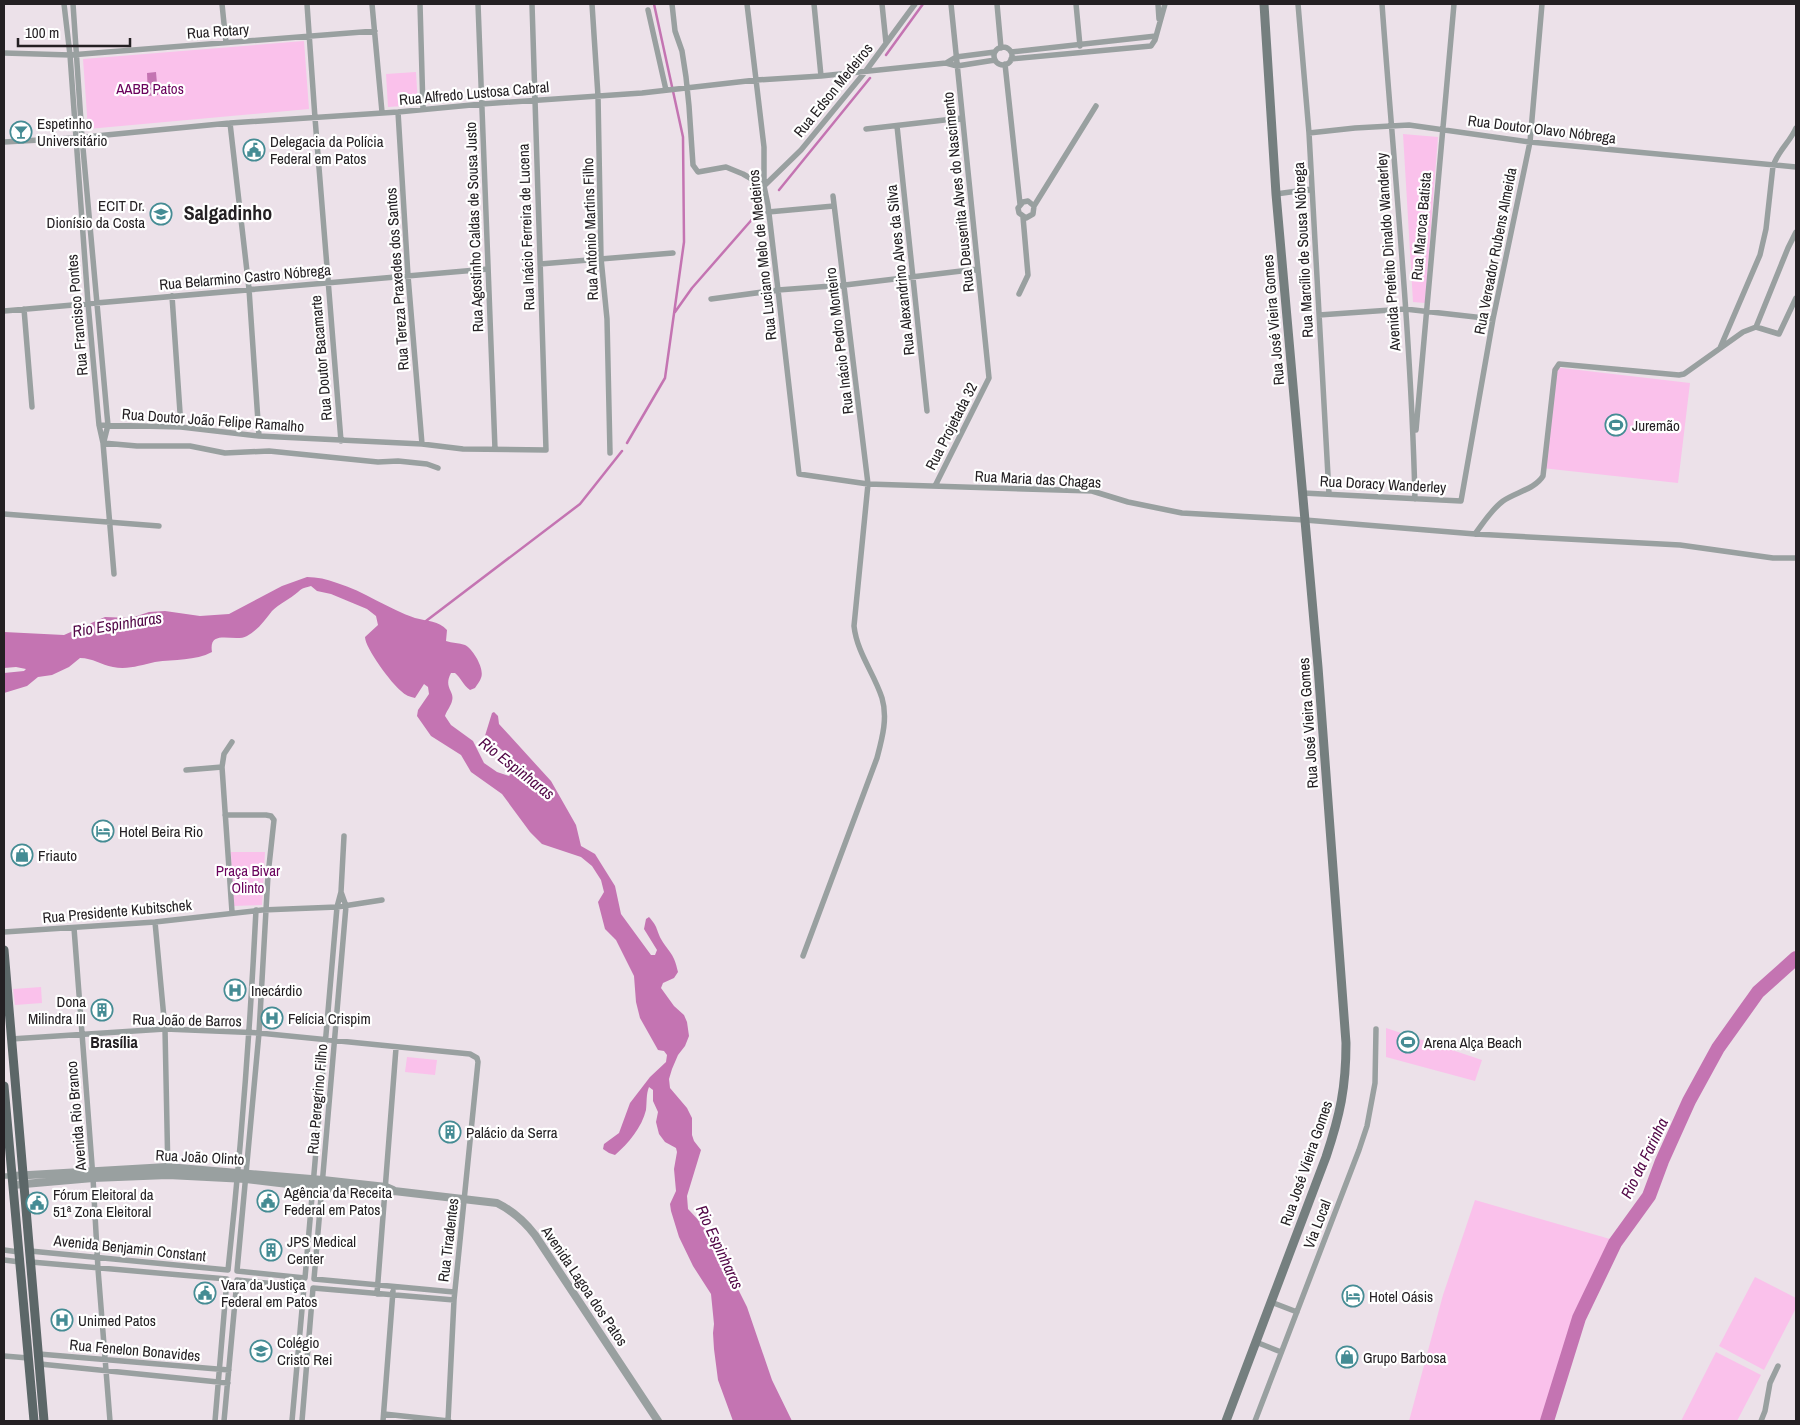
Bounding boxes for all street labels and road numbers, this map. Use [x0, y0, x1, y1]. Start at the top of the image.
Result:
street label: Rua Rotary [186, 18, 251, 44]
street label: Rua Edson Medeiros [788, 38, 878, 142]
street label: Rua Alfredo Lustosa Cabral [398, 76, 550, 110]
street label: Rua Deusenita Alves do Nascimento [937, 91, 979, 293]
street label: Rua Doutor Olavo Nóbrega [1467, 109, 1617, 149]
street label: Rua Agostinho Caldas de Sousa Justo [460, 121, 488, 333]
street label: Rua Inácio Ferreira de Lucena [513, 143, 539, 311]
street label: Avenida Prefeito Dinaldo Wanderley [1371, 151, 1405, 353]
street label: Rua António Martins Filho [577, 157, 603, 301]
street label: Rua Marcílio de Sousa Nóbrega [1288, 162, 1318, 338]
street label: Rua Vereador Rubens Almeida [1469, 166, 1522, 336]
street label: Rua Luciano Melo de Medeiros [743, 169, 781, 341]
street label: Rua Maroca Batista [1406, 171, 1436, 281]
street label: Rua Alexandrino Alves da Silva [881, 183, 919, 356]
street label: Rua Tereza Praxedes dos Santos [380, 187, 414, 371]
street label: Rua Francisco Pontes [61, 253, 93, 377]
street label: Rua José Vieira Gomes [1257, 254, 1289, 386]
street label: Rua Belarmino Castro Nóbrega [158, 259, 332, 295]
street label: Rua Inácio Pedro Monteiro [820, 266, 858, 416]
street label: Rua Doutor Bacamarte [305, 294, 337, 422]
street label: Rua Projetada 32 [920, 378, 982, 473]
street label: Rua Doutor João Felipe Ramalho [121, 403, 305, 437]
street label: Rua Maria das Chagas [974, 465, 1102, 493]
street label: Rua Doracy Wanderley [1319, 470, 1448, 498]
street label: Rua José Vieira Gomes [1293, 657, 1323, 789]
street label: Rua Presidente Kubitschek [41, 894, 193, 928]
street label: Rua João de Barros [132, 1009, 242, 1031]
street label: Rua Peregrino Filho [302, 1043, 332, 1155]
street label: Avenida Rio Branco [61, 1060, 91, 1173]
street label: Rua José Vieira Gomes [1275, 1098, 1337, 1228]
street label: Rua João Olinto [155, 1144, 245, 1170]
street label: Via Local [1298, 1196, 1336, 1252]
street label: Rua Tiradentes [432, 1197, 464, 1283]
street label: Avenida Lagoa dos Patos [536, 1221, 633, 1350]
street label: Avenida Benjamin Constant [52, 1229, 208, 1266]
street label: Rua Fenelon Bonavides [69, 1334, 201, 1366]

